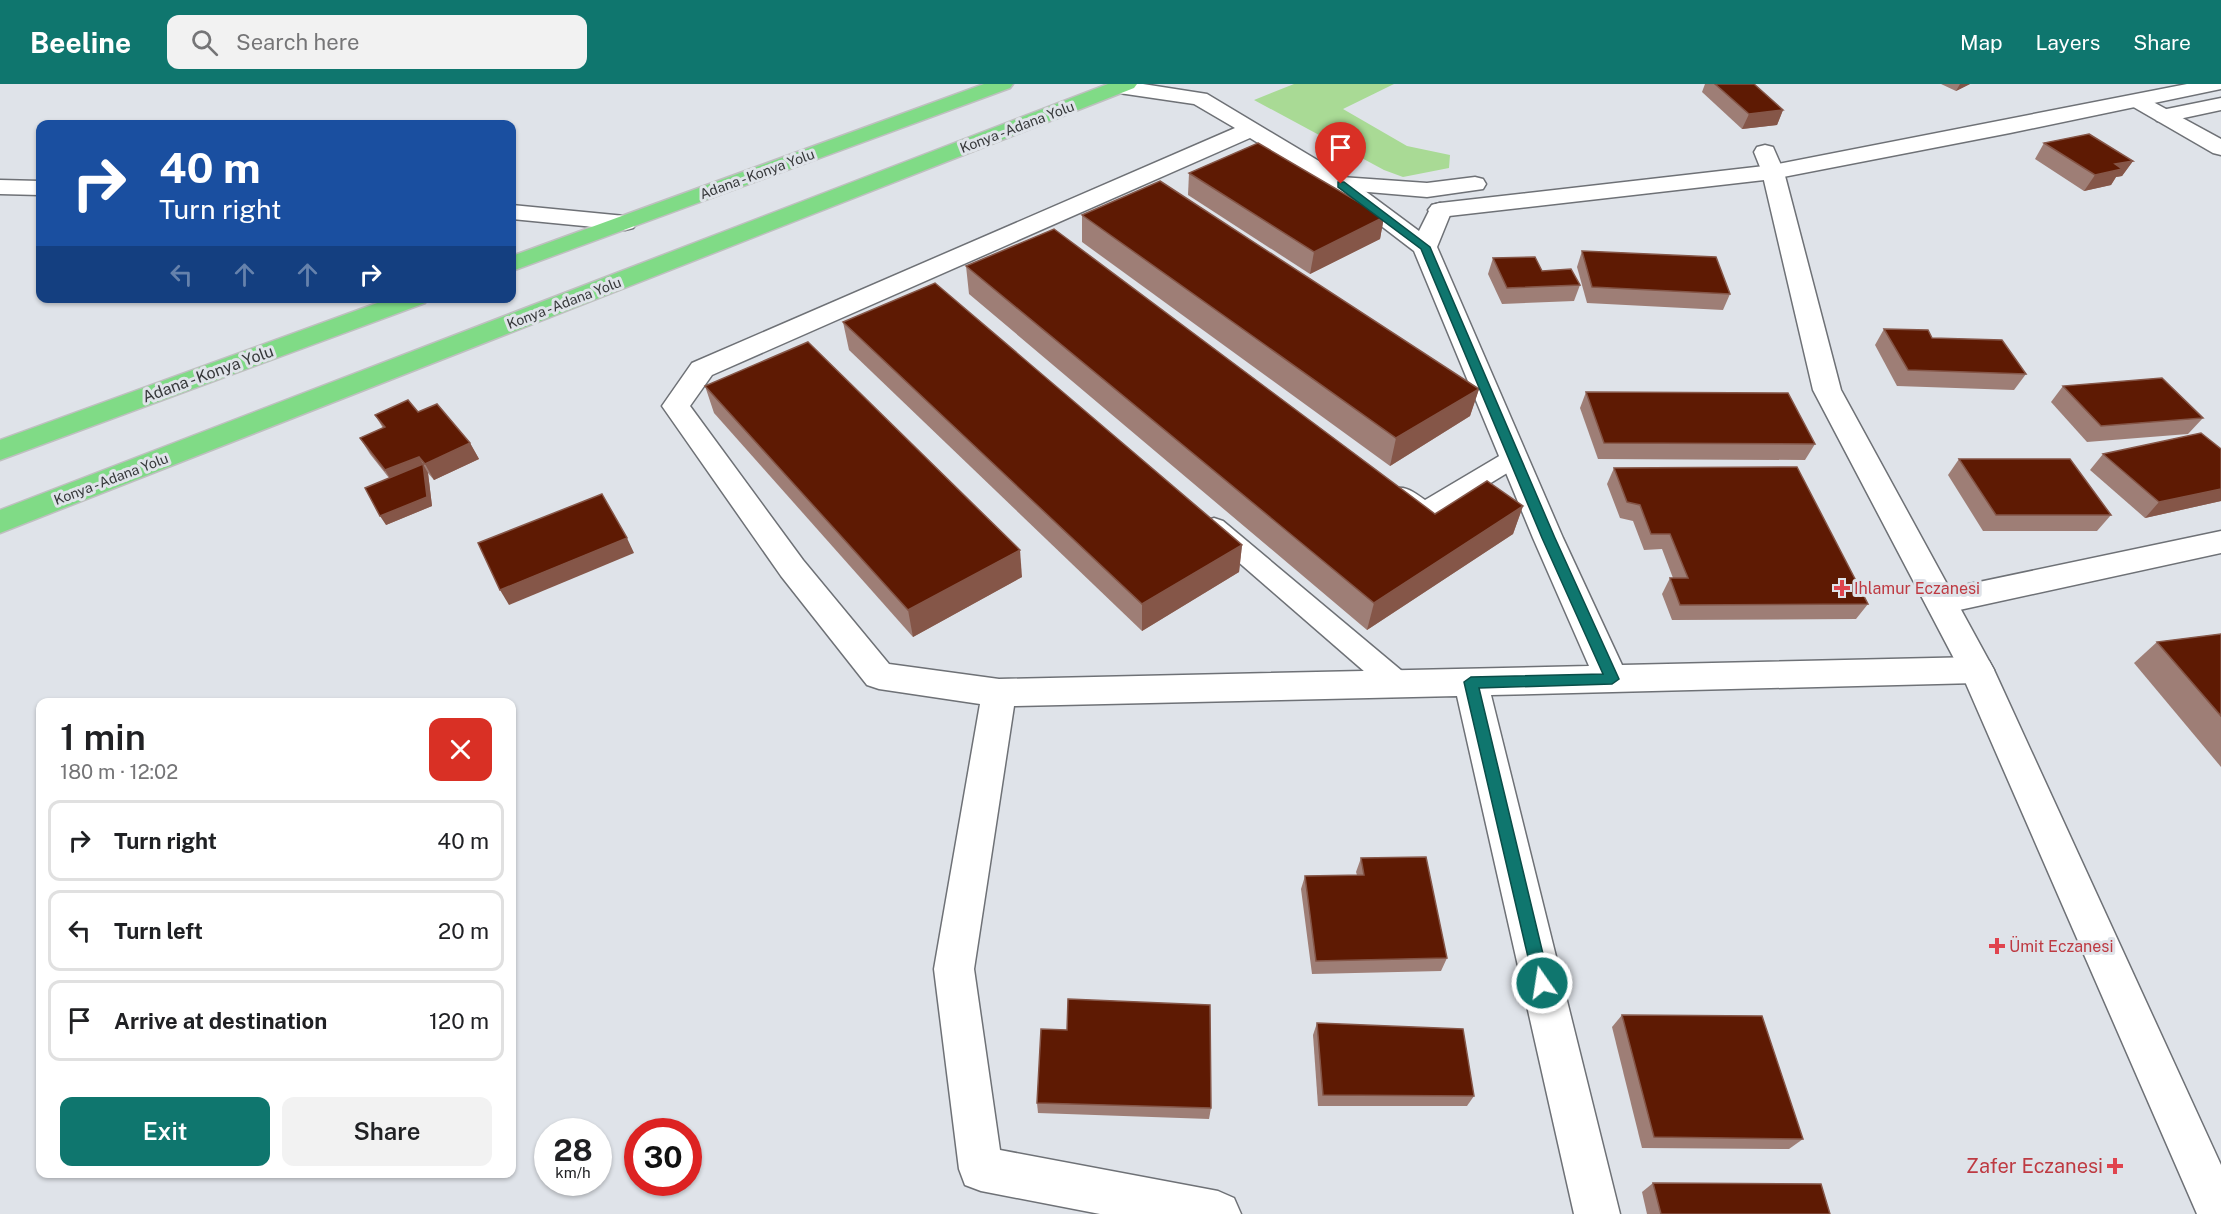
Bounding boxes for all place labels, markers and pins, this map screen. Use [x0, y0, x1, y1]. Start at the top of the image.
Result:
pin [1315, 122, 1366, 184]
place label: Ihlamur Eczanesi [1854, 579, 1980, 598]
marker: Ihlamur Eczanesi [1835, 581, 1849, 595]
place label: Ümit Eczanesi [2009, 936, 2113, 956]
marker: Ümit Eczanesi [1990, 939, 2004, 953]
place label: Zafer Eczanesi [1966, 1154, 2103, 1178]
marker: Zafer Eczanesi [2108, 1159, 2122, 1173]

